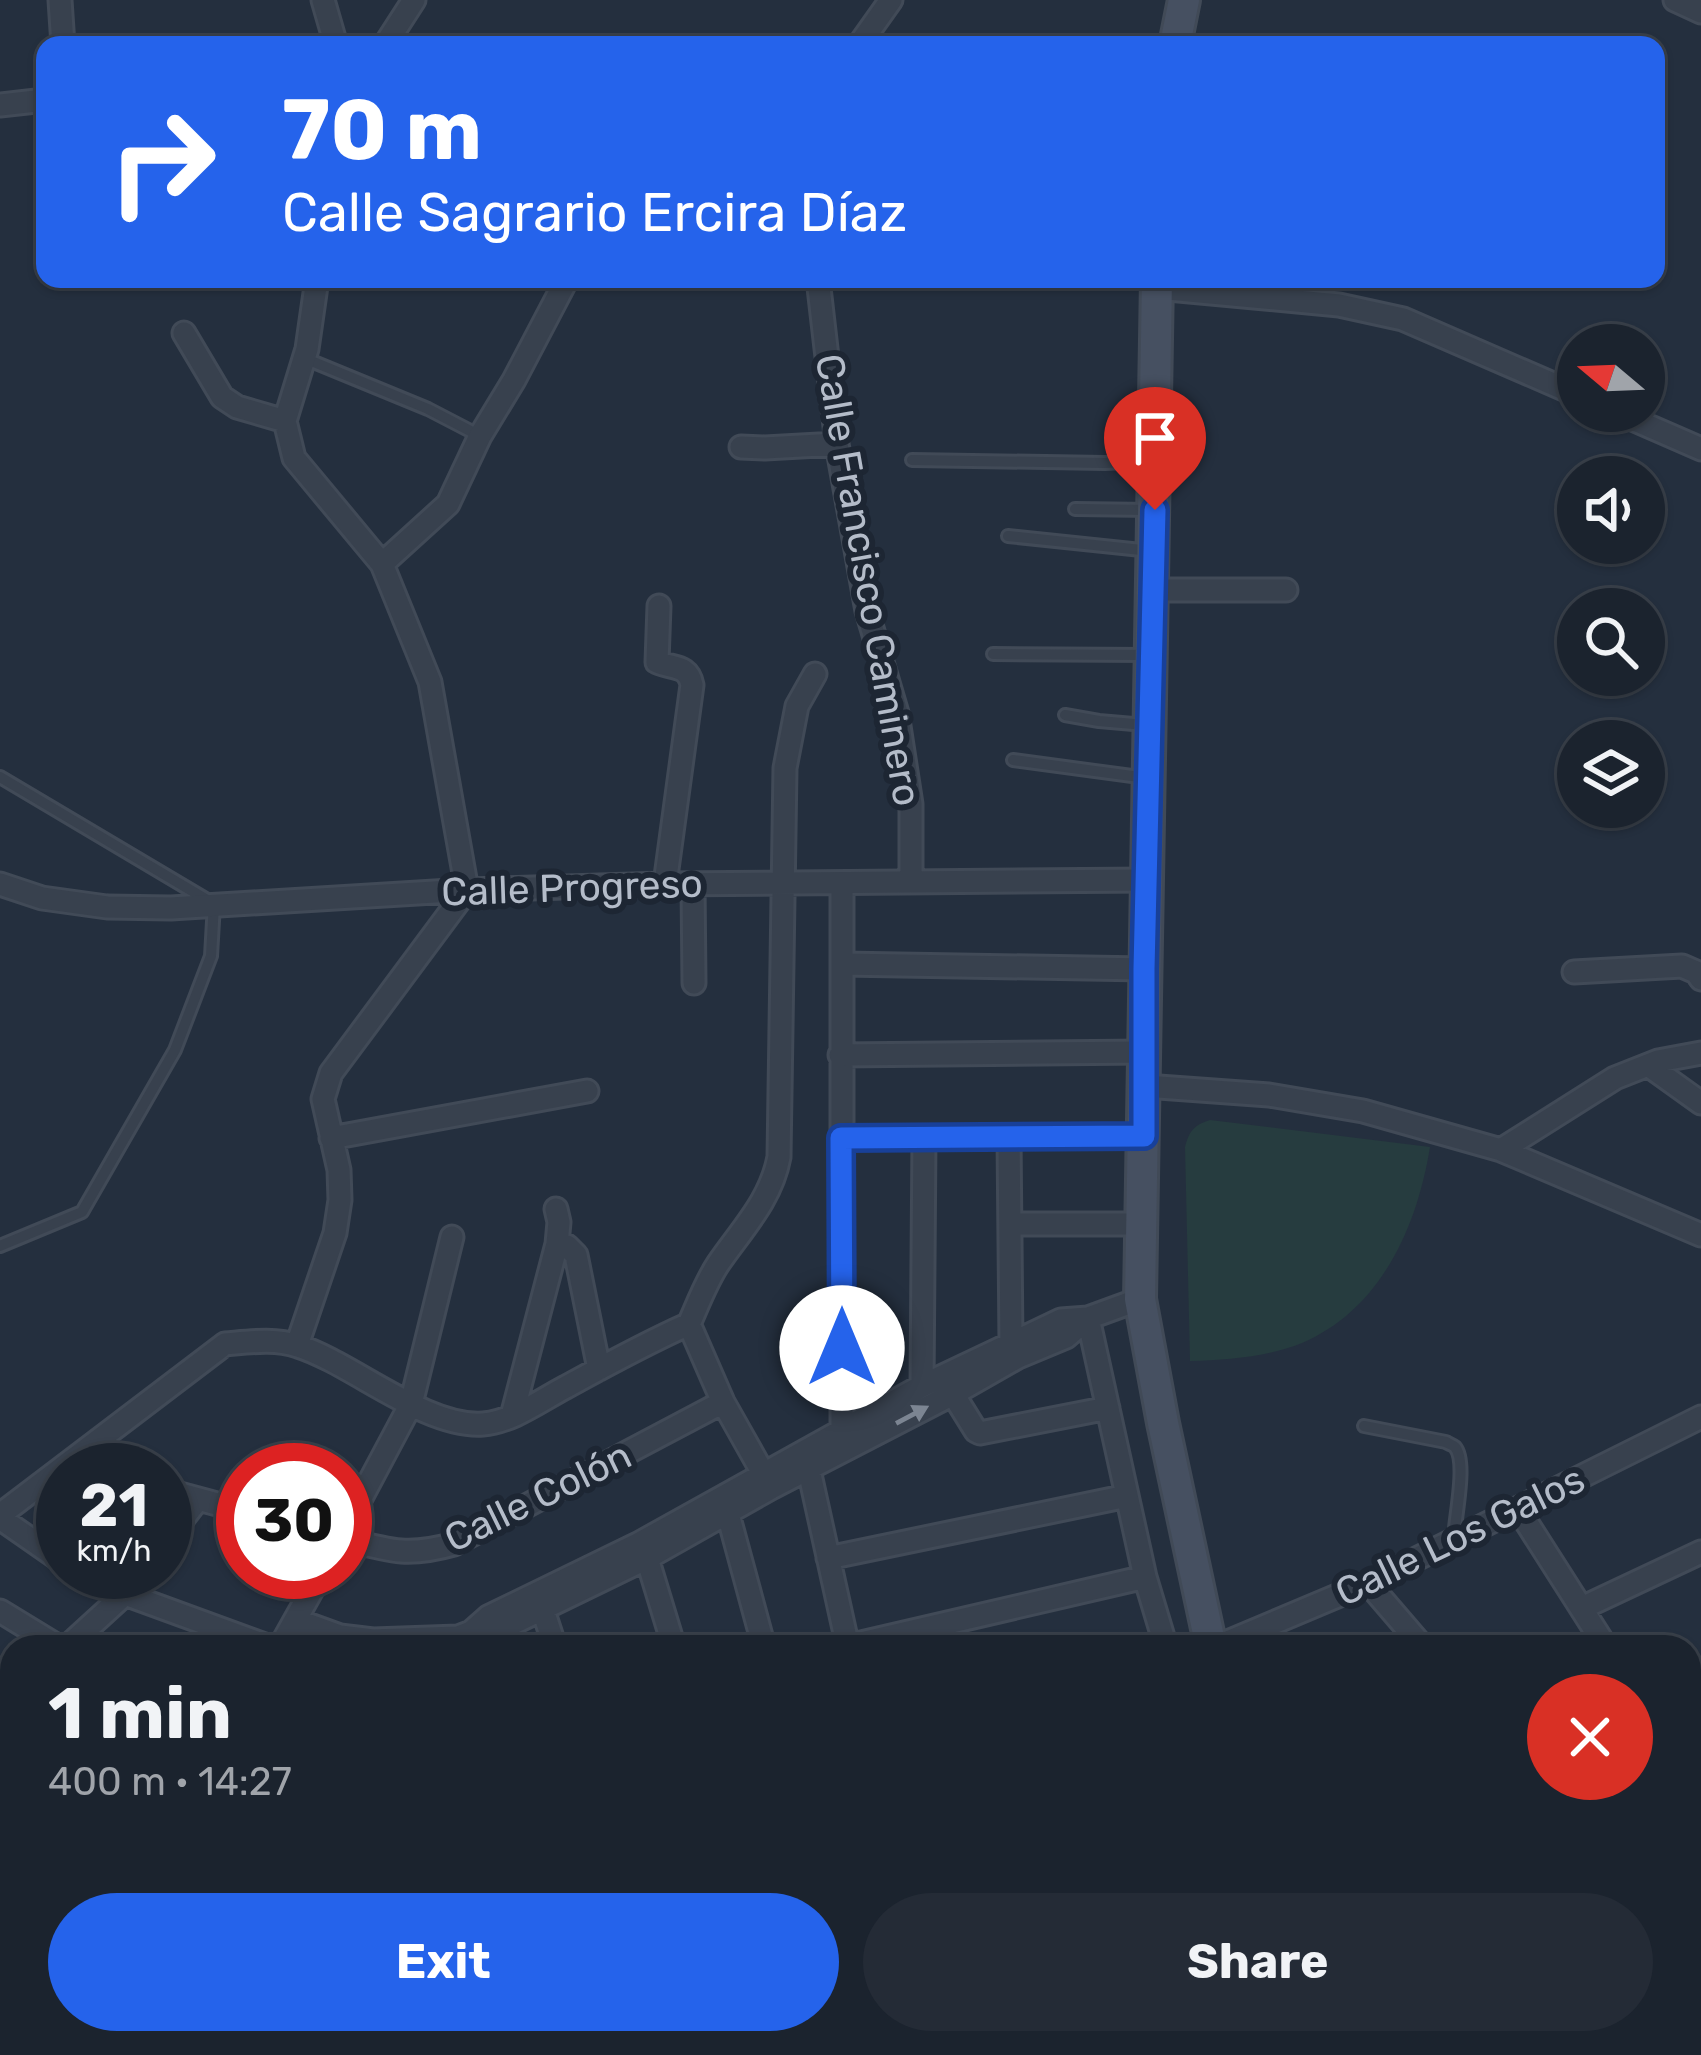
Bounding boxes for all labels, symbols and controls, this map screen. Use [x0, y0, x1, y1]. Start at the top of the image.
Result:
text: 70 m [282, 80, 482, 180]
icon: right [84, 84, 240, 240]
text: Calle Sagrario Ercira Díaz [282, 181, 907, 245]
north arrow [1557, 324, 1665, 432]
map controls [1557, 324, 1665, 828]
street label: Calle Francisco Caminero [806, 350, 930, 810]
pin [1104, 387, 1206, 510]
icon: arrive [1122, 405, 1188, 471]
button: sound [1557, 456, 1665, 564]
button: search [1557, 588, 1665, 696]
button: layers [1557, 720, 1665, 828]
street label: Calle Progreso [440, 860, 704, 916]
position arrow [779, 1285, 905, 1411]
one-way arrow [895, 1406, 930, 1426]
street label: Calle Colón [437, 1432, 639, 1562]
speed limit sign: 30 [216, 1443, 372, 1599]
street label: Calle Los Galos [1328, 1456, 1592, 1616]
text: 21 [80, 1470, 148, 1541]
text: km/h [77, 1533, 151, 1569]
text: 1 min [48, 1671, 232, 1756]
button: close [1527, 1674, 1653, 1800]
text: 400 m · 14:27 [48, 1759, 292, 1805]
button: Exit [48, 1893, 839, 2031]
button: Share [863, 1893, 1653, 2031]

